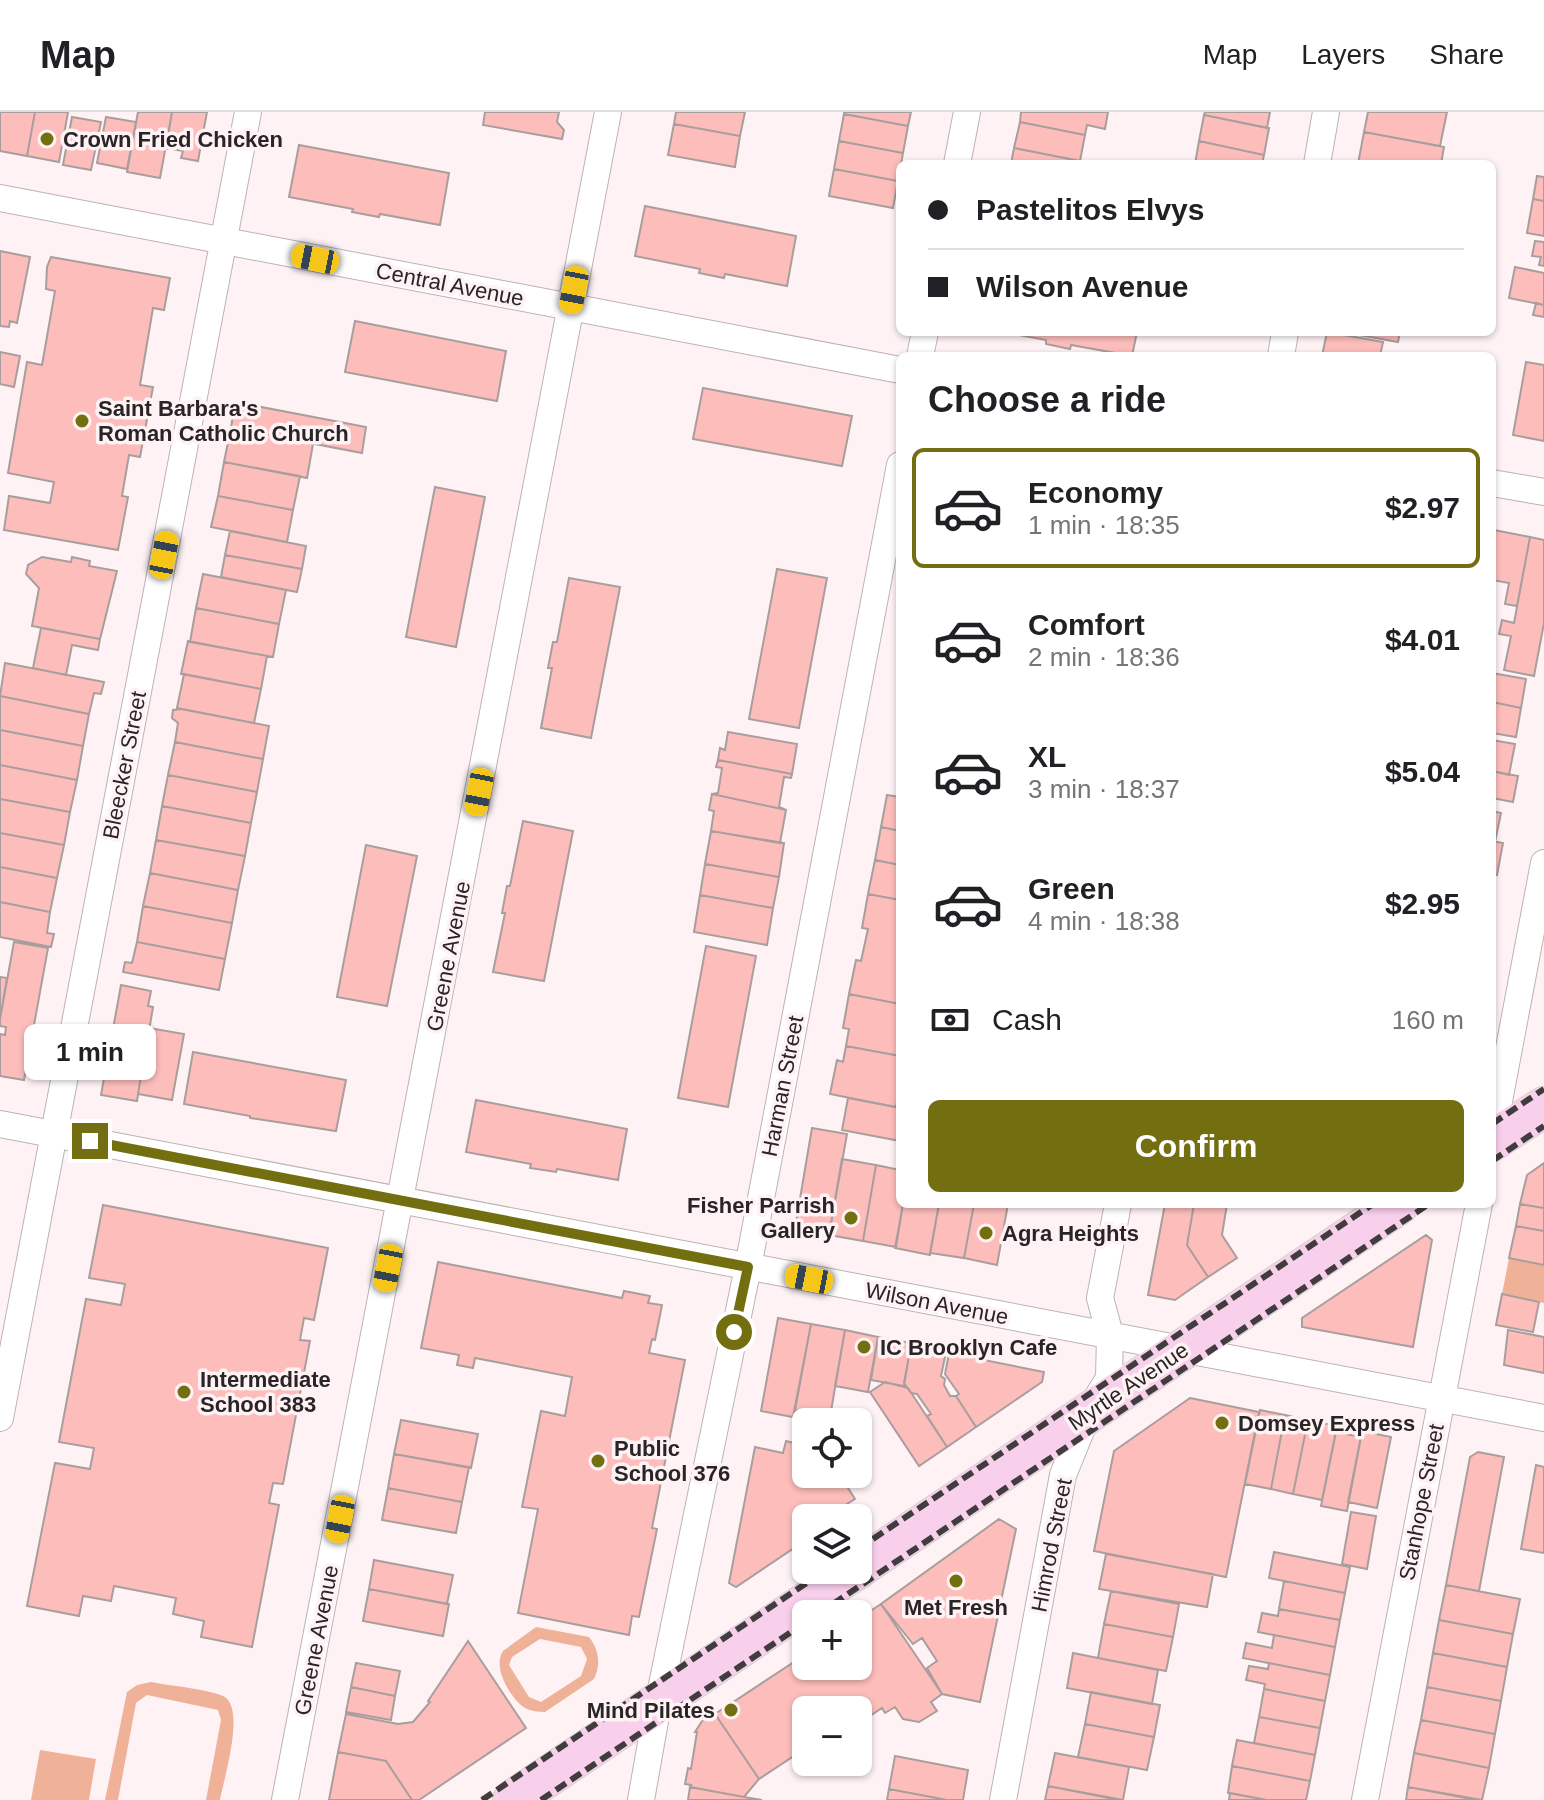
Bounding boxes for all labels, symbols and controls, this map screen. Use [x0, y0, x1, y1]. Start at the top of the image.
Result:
text: Map [40, 34, 116, 76]
text: Map [1203, 39, 1257, 70]
text: Layers [1301, 39, 1385, 70]
text: Share [1429, 39, 1504, 70]
place label: Crown Fried Chicken [63, 127, 283, 152]
marker: Crown Fried Chicken [38, 130, 56, 148]
text: Pastelitos Elvys [976, 193, 1204, 226]
car [289, 243, 341, 275]
street label: Central Avenue [374, 258, 526, 311]
car [558, 264, 590, 316]
text: Wilson Avenue [976, 270, 1189, 303]
text: Choose a ride [928, 379, 1166, 420]
place label: Saint Barbara's Roman Catholic Church [98, 396, 349, 446]
marker: Saint Barbara's Roman Catholic Church [73, 412, 91, 430]
icon: car [932, 472, 1004, 544]
text: Economy [1028, 476, 1163, 509]
text: $2.97 [1385, 491, 1460, 524]
text: 1 min · 18:35 [1028, 510, 1180, 540]
car [148, 529, 180, 581]
icon: car [932, 604, 1004, 676]
text: Comfort [1028, 608, 1145, 641]
text: $4.01 [1385, 623, 1460, 656]
text: 2 min · 18:36 [1028, 642, 1180, 672]
street label: Bleecker Street [98, 689, 151, 841]
icon: car [932, 736, 1004, 808]
text: XL [1028, 740, 1066, 773]
text: $5.04 [1385, 755, 1460, 788]
car [463, 766, 495, 818]
text: 3 min · 18:37 [1028, 774, 1180, 804]
icon: car [932, 868, 1004, 940]
text: Green [1028, 872, 1115, 905]
street label: Greene Avenue [422, 879, 475, 1033]
text: $2.95 [1385, 887, 1460, 920]
text: 4 min · 18:38 [1028, 906, 1180, 936]
icon: cash [928, 998, 972, 1042]
text: Cash [992, 1003, 1062, 1036]
text: 160 m [1392, 1005, 1464, 1035]
street label: Harman Street [757, 1013, 808, 1159]
callout: 1 min [24, 1025, 156, 1081]
text: 1 min [56, 1037, 124, 1067]
button: Confirm [928, 1100, 1464, 1192]
route end [72, 1123, 108, 1159]
place label: Fisher Parrish Gallery [687, 1193, 836, 1243]
marker: Fisher Parrish Gallery [842, 1209, 860, 1227]
place label: Agra Heights [1002, 1221, 1139, 1246]
marker: Agra Heights [977, 1224, 995, 1242]
car [372, 1242, 404, 1294]
car [783, 1263, 835, 1295]
street label: Wilson Avenue [863, 1277, 1011, 1330]
route start [716, 1314, 752, 1350]
place label: IC Brooklyn Cafe [880, 1335, 1057, 1360]
street label: Myrtle Avenue [1064, 1337, 1193, 1436]
marker: IC Brooklyn Cafe [855, 1338, 873, 1356]
place label: Intermediate School 383 [200, 1367, 331, 1417]
marker: Intermediate School 383 [175, 1383, 193, 1401]
map controls [792, 1408, 872, 1776]
button: locate [792, 1408, 872, 1488]
place label: Domsey Express [1238, 1411, 1415, 1436]
marker: Domsey Express [1213, 1414, 1231, 1432]
street label: Stanhope Street [1394, 1422, 1449, 1583]
place label: Public School 376 [614, 1436, 730, 1486]
marker: Public School 376 [589, 1452, 607, 1470]
street label: Himrod Street [1026, 1476, 1077, 1614]
car [324, 1493, 356, 1545]
button: layers [792, 1504, 872, 1584]
street label: Greene Avenue [290, 1563, 343, 1717]
marker: Met Fresh [947, 1572, 965, 1590]
place label: Met Fresh [904, 1595, 1008, 1620]
button: + [792, 1600, 872, 1680]
button: − [792, 1696, 872, 1776]
place label: Mind Pilates [587, 1698, 715, 1723]
marker: Mind Pilates [722, 1701, 740, 1719]

